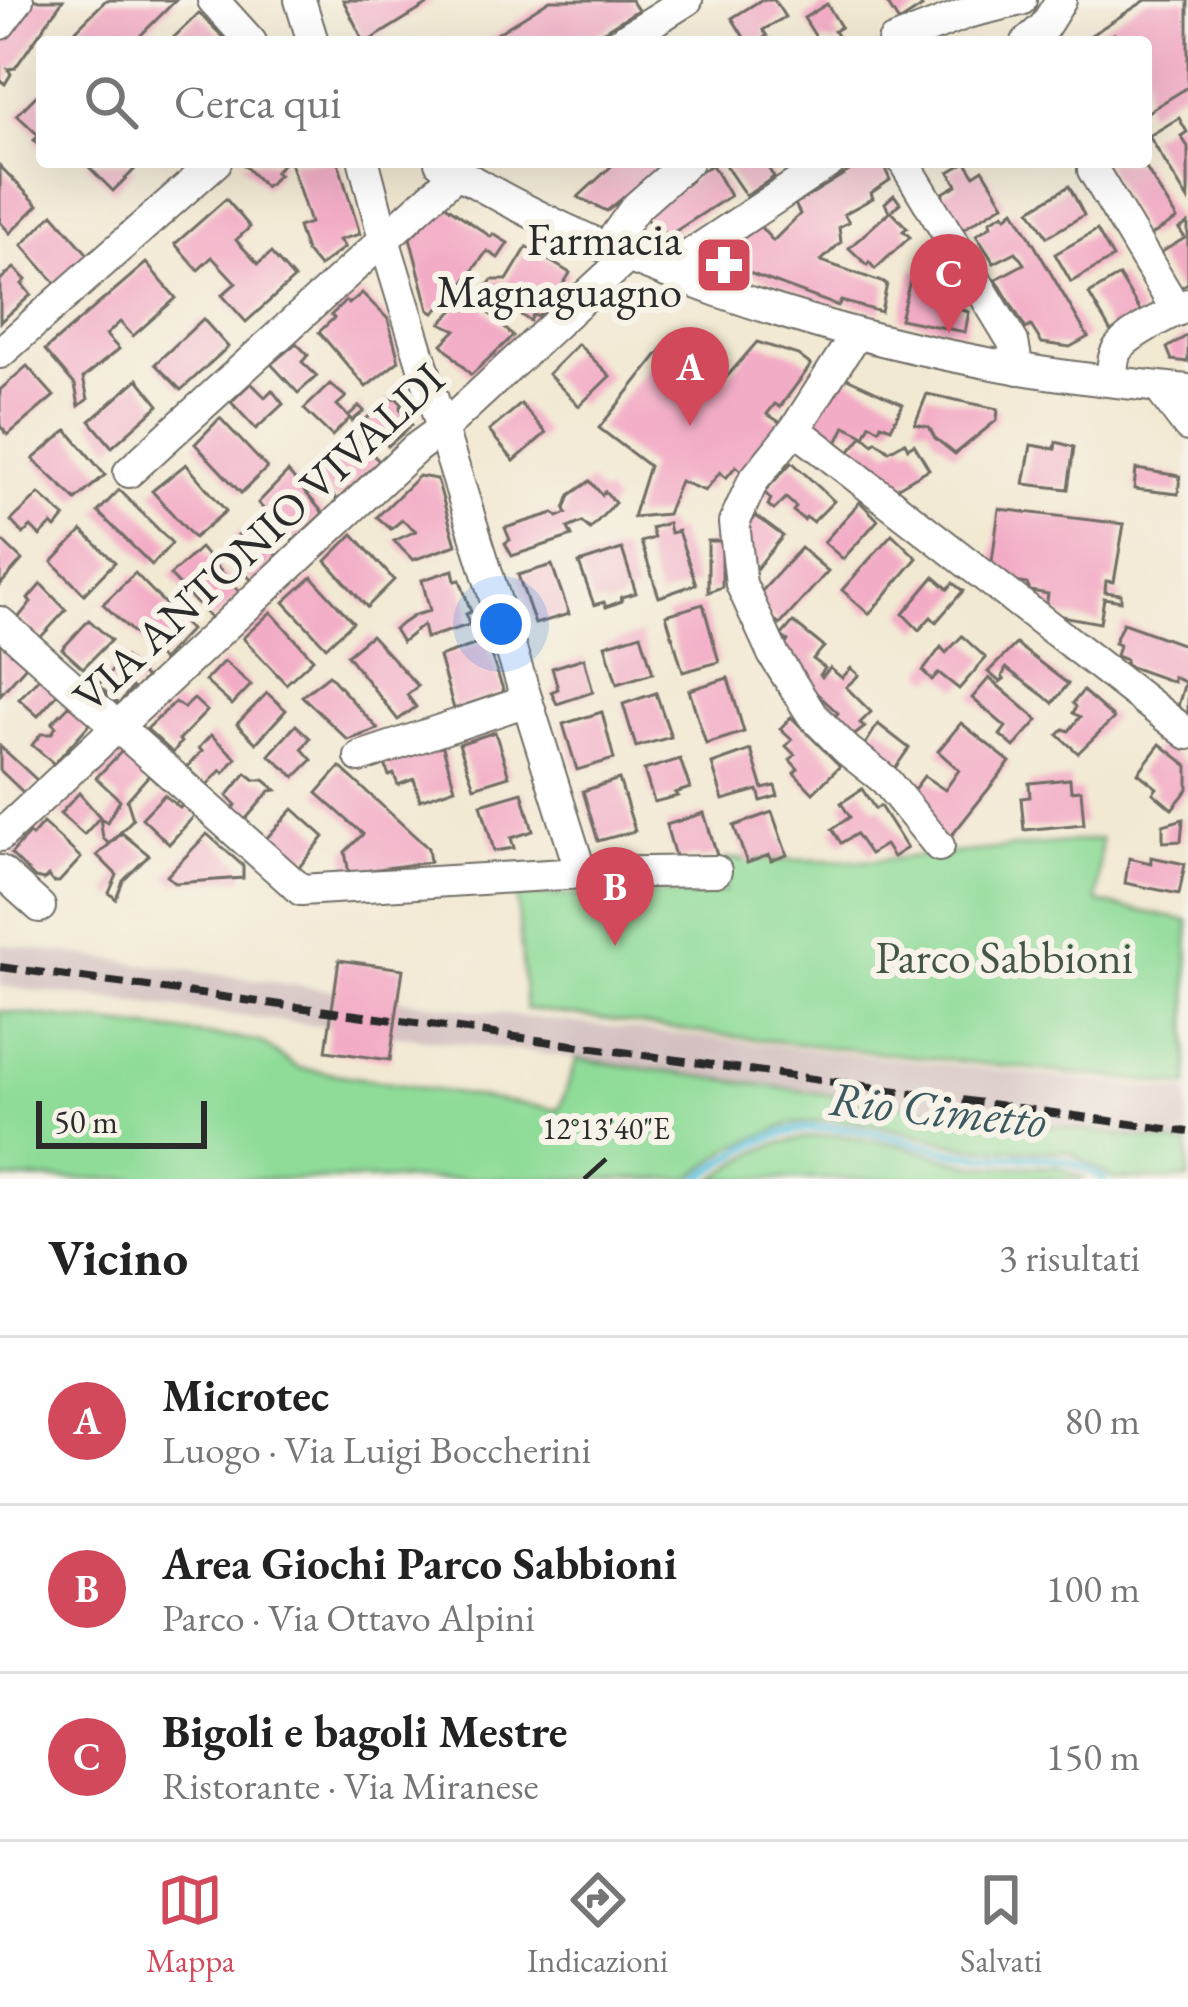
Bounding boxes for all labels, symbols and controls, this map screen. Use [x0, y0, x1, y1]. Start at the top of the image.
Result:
search box [36, 36, 1152, 168]
icon: search [78, 69, 144, 135]
text: Cerca qui [174, 73, 341, 131]
place label: Farmacia Magnaguagno [436, 210, 682, 320]
pharmacy icon: Farmacia Magnaguagno [693, 234, 755, 296]
pin: C [910, 234, 988, 333]
pin: A [651, 327, 729, 426]
street label: VIA ANTONIO VIVALDI [60, 350, 456, 724]
your location [471, 594, 531, 654]
pin: B [576, 847, 654, 946]
park label: Parco Sabbioni [875, 928, 1133, 986]
water label: Rio Cimetto [826, 1067, 1050, 1151]
scale bar [36, 1095, 207, 1148]
text: 50 m [54, 1100, 118, 1143]
text: 12°13'40"E [542, 1109, 670, 1148]
text: Vicino [48, 1224, 188, 1290]
text: 3 risultati [999, 1232, 1140, 1283]
text: Microtec [162, 1366, 329, 1424]
text: A [73, 1395, 101, 1446]
text: 80 m [1064, 1395, 1140, 1446]
text: Luogo · Via Luigi Boccherini [162, 1424, 591, 1475]
text: Area Giochi Parco Sabbioni [162, 1534, 677, 1592]
text: B [75, 1563, 99, 1614]
text: 100 m [1046, 1563, 1140, 1614]
text: Parco · Via Ottavo Alpini [162, 1592, 535, 1643]
text: Bigoli e bagoli Mestre [162, 1702, 568, 1760]
text: C [73, 1731, 101, 1782]
text: 150 m [1046, 1731, 1140, 1782]
text: Ristorante · Via Miranese [162, 1760, 539, 1811]
tab: Mappa [146, 1867, 235, 1982]
tab: Indicazioni [527, 1867, 668, 1982]
tab: Salvati [960, 1867, 1042, 1982]

